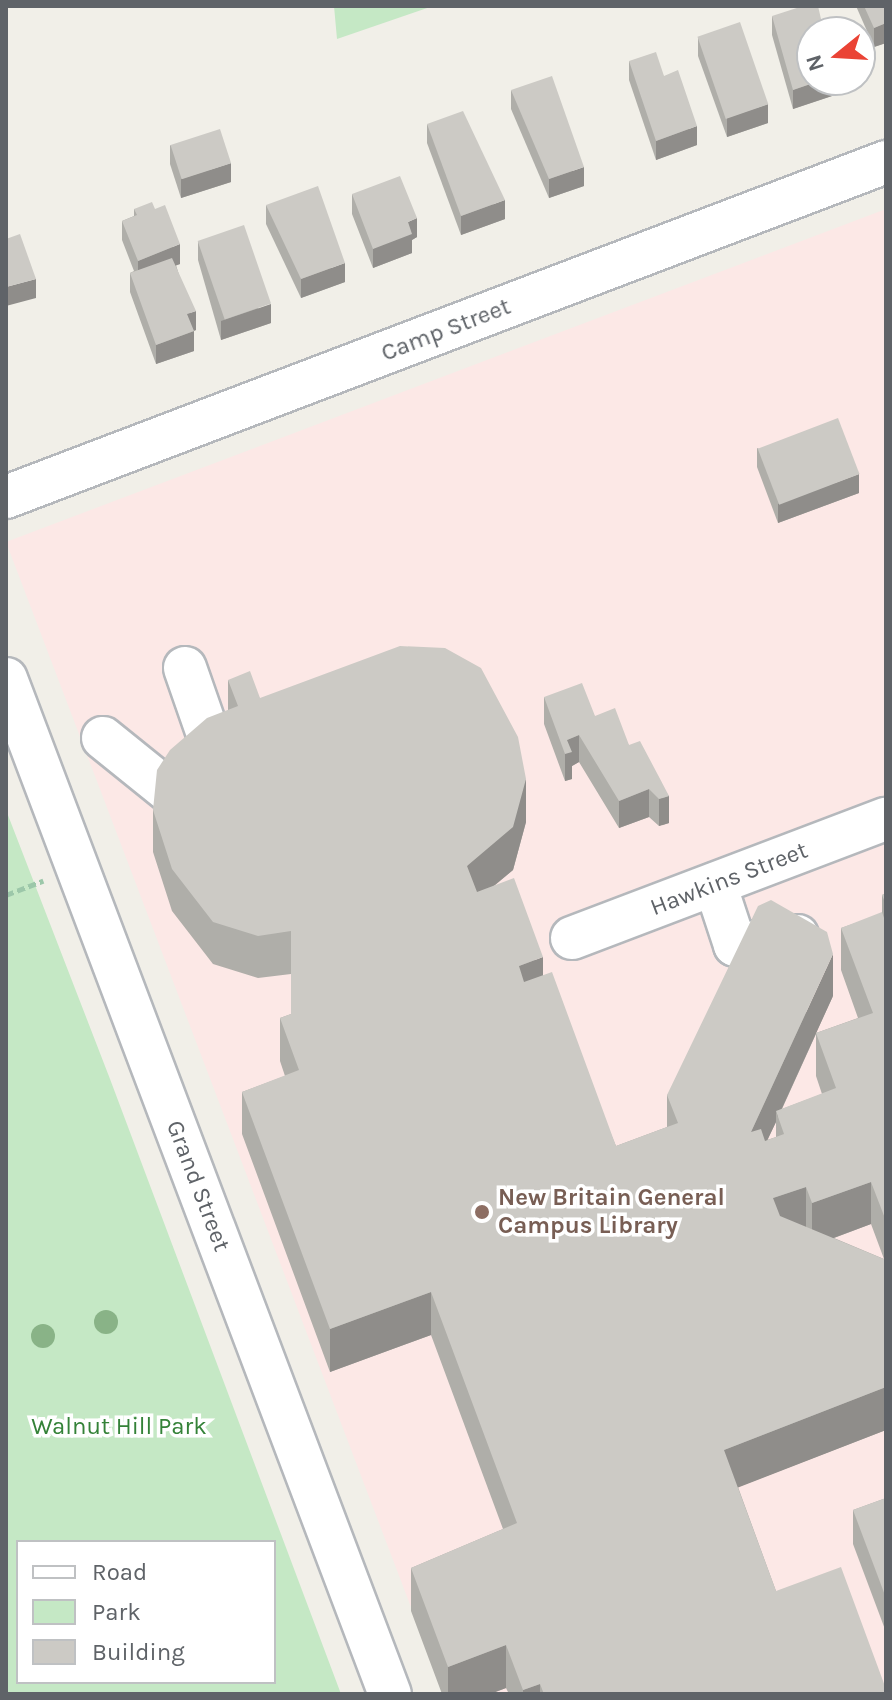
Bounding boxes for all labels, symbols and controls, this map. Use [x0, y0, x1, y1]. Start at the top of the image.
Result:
north arrow [796, 16, 876, 96]
text: N [800, 51, 830, 74]
street label: Camp Street [377, 292, 515, 368]
street label: Hawkins Street [646, 836, 812, 922]
street label: Grand Street [160, 1117, 236, 1255]
place label: New Britain General Campus Library [498, 1184, 725, 1240]
marker: New Britain General Campus Library [473, 1203, 491, 1221]
park label: Walnut Hill Park [31, 1413, 207, 1441]
legend [16, 1540, 276, 1684]
text: Road [92, 1558, 147, 1586]
text: Park [92, 1598, 141, 1626]
text: Building [92, 1638, 185, 1666]

